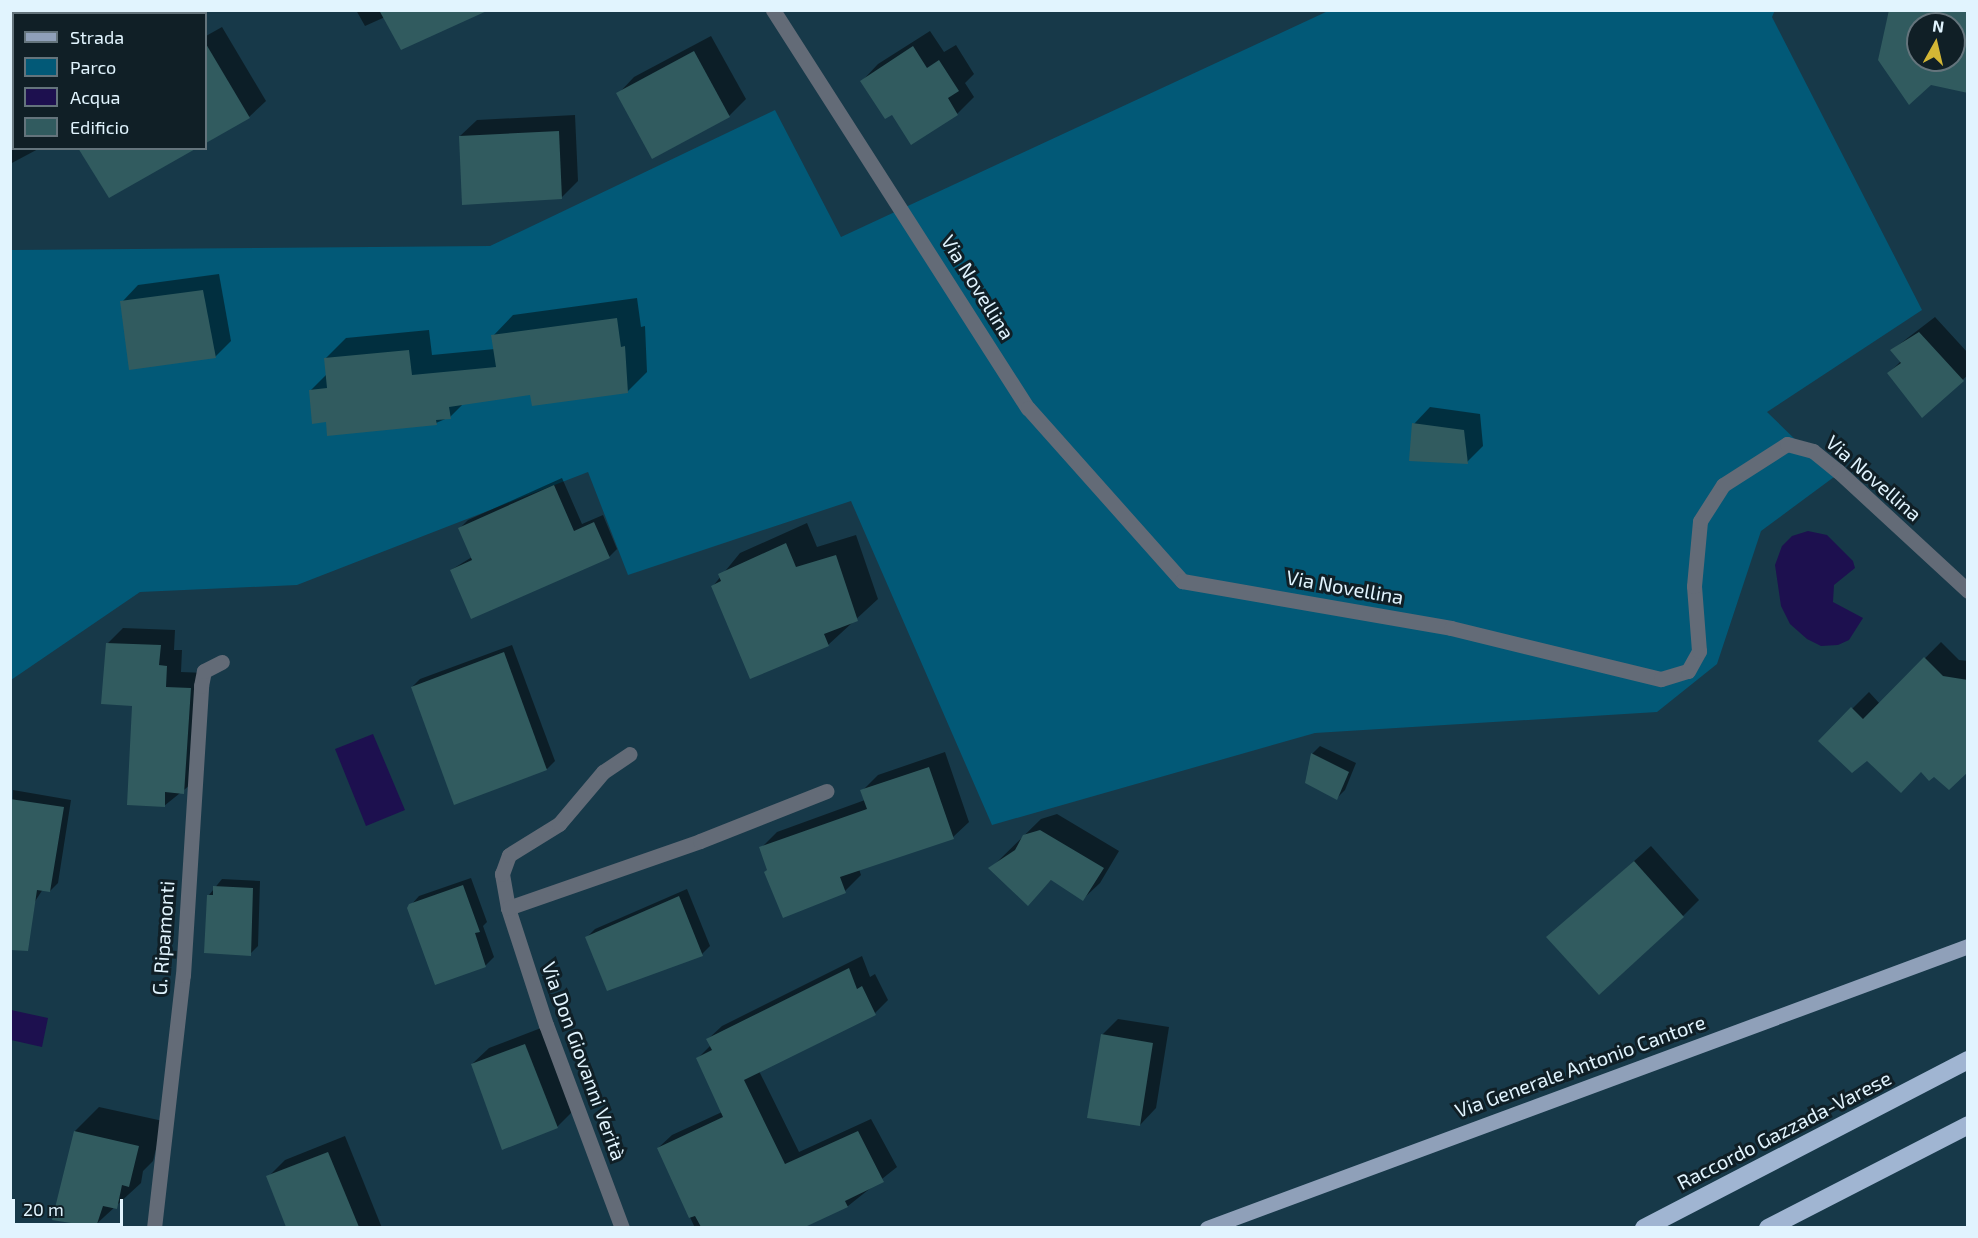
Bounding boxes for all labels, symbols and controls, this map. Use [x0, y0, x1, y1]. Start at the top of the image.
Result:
legend [12, 12, 207, 150]
north arrow [1906, 12, 1966, 72]
text: N [1931, 15, 1945, 36]
text: Strada [70, 26, 124, 48]
text: Parco [70, 56, 116, 78]
text: Acqua [70, 86, 120, 108]
text: Edificio [70, 116, 129, 138]
street label: Via Novellina [936, 230, 1020, 344]
street label: Via Novellina [1821, 430, 1927, 526]
street label: Via Novellina [1285, 565, 1405, 609]
street label: G. Ripamonti [147, 880, 179, 996]
street label: Via Don Giovanni Verità [537, 958, 631, 1164]
street label: Via Generale Antonio Cantore [1451, 1009, 1709, 1123]
street label: Raccordo Gazzada-Varese [1673, 1066, 1895, 1194]
scale bar [15, 1187, 126, 1225]
text: 20 m [23, 1198, 64, 1220]

